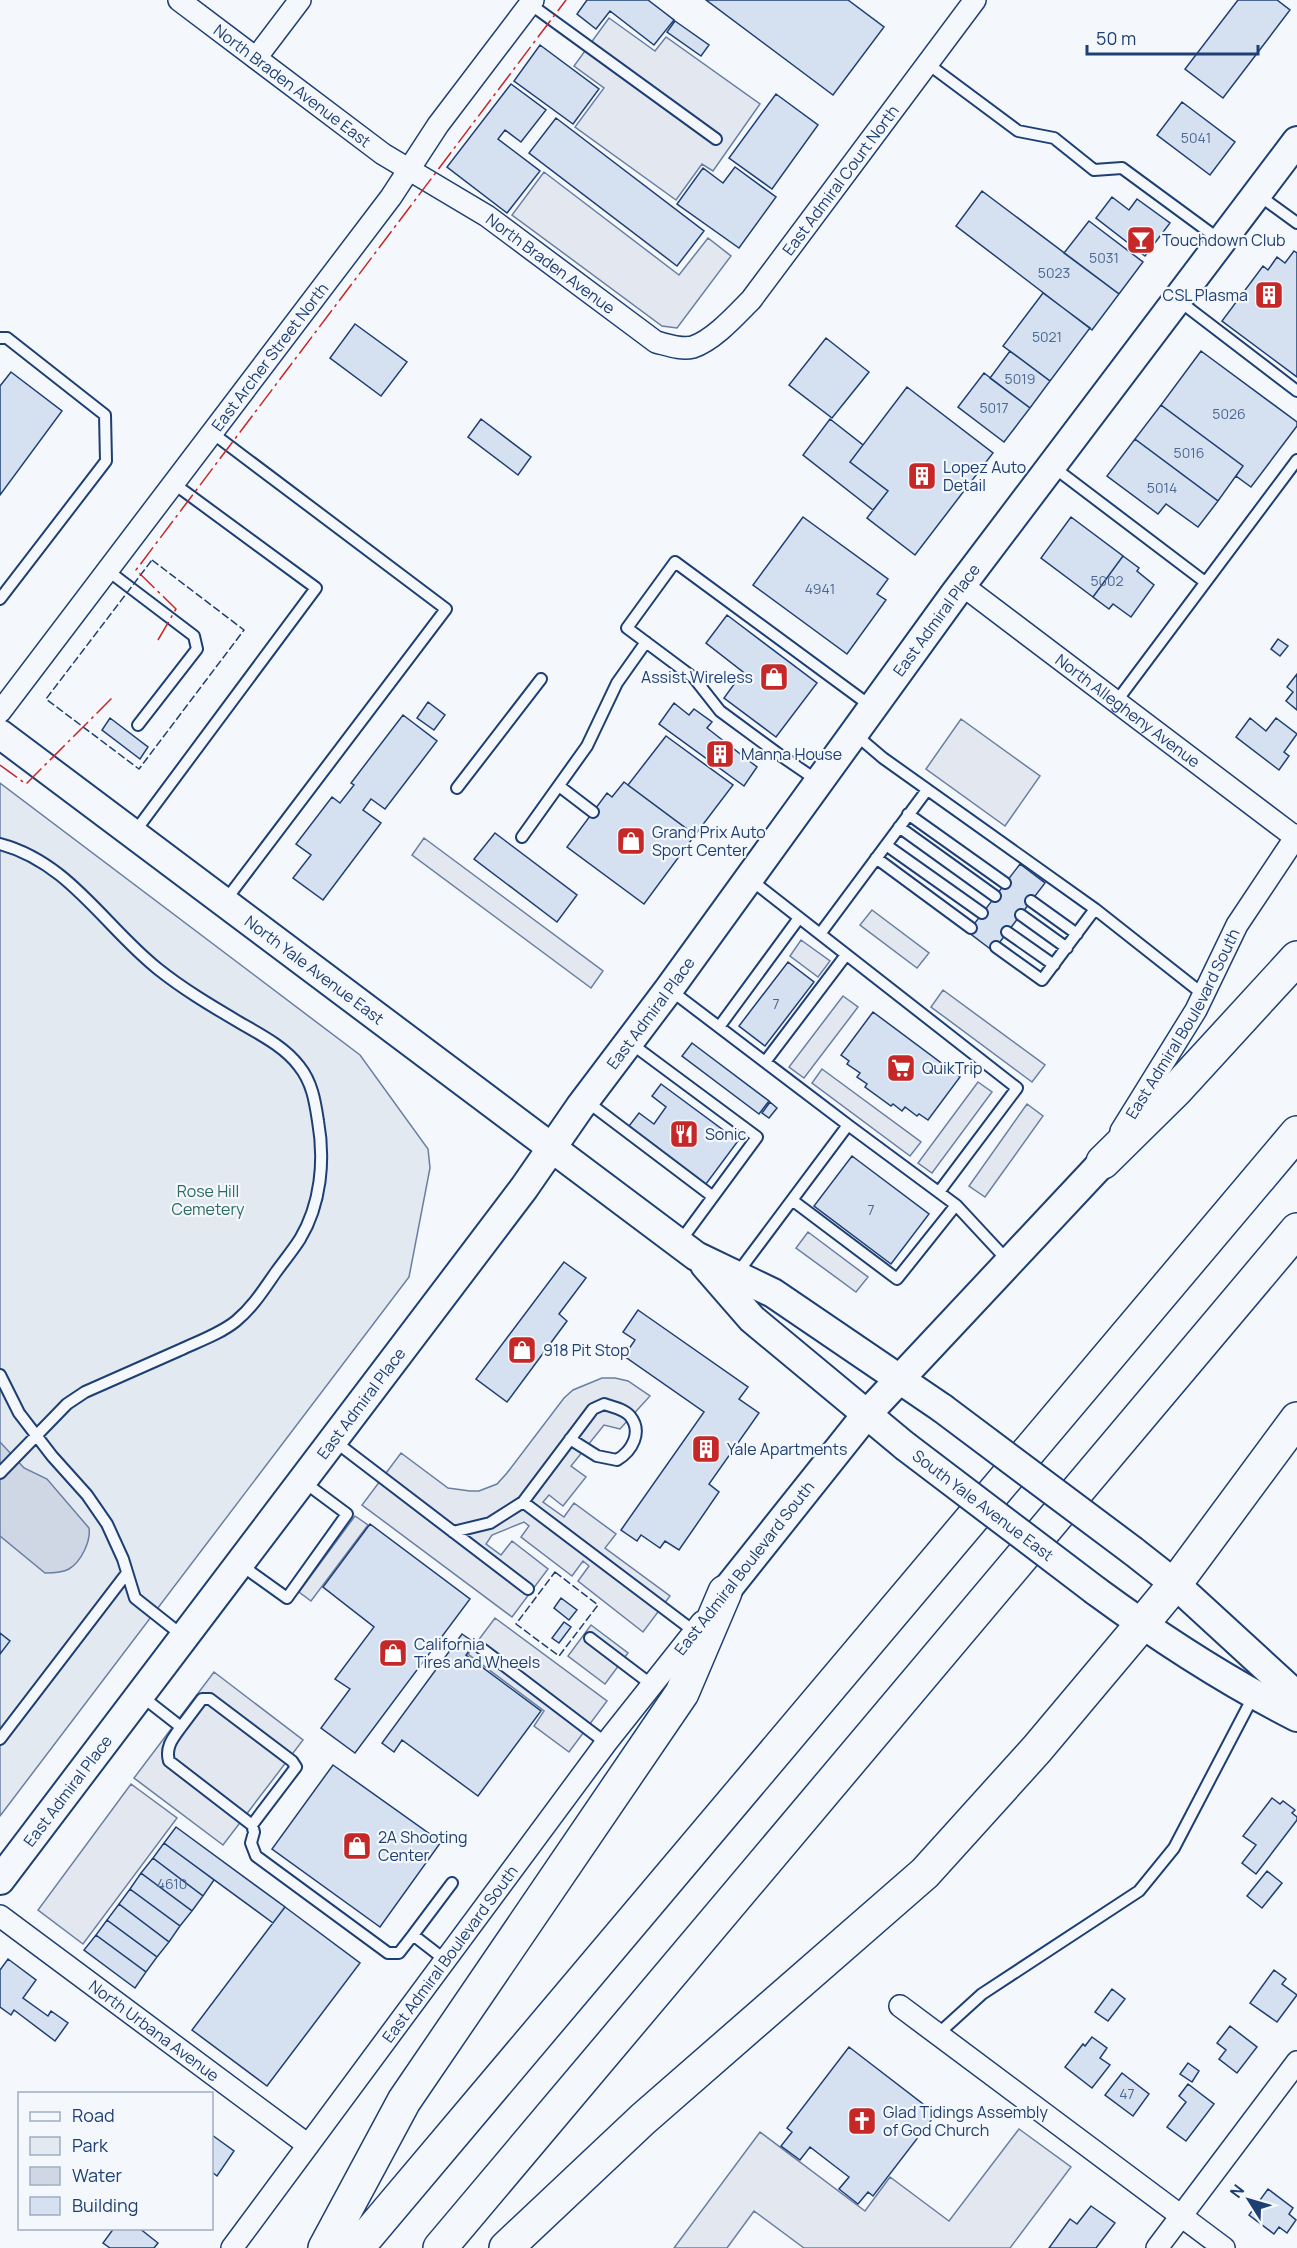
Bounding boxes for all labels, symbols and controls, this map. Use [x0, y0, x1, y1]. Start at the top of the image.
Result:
scale bar [1087, 18, 1258, 56]
street label: North Braden Avenue East [209, 19, 375, 152]
text: 50 m [1096, 26, 1136, 50]
street label: East Admiral Court North [777, 101, 904, 260]
house number: 5041 [1181, 128, 1211, 147]
street label: North Braden Avenue [482, 208, 620, 319]
bar icon: Touchdown Club [1125, 224, 1157, 256]
place label: Touchdown Club [1162, 229, 1285, 251]
house number: 5031 [1089, 248, 1119, 267]
house number: 5023 [1038, 263, 1070, 282]
street label: East Archer Street North [206, 278, 333, 435]
building icon: CSL Plasma [1253, 279, 1285, 311]
place label: CSL Plasma [1162, 284, 1248, 306]
house number: 5021 [1032, 327, 1062, 346]
house number: 5019 [1005, 369, 1035, 388]
house number: 5017 [979, 398, 1009, 417]
house number: 5026 [1212, 404, 1246, 423]
house number: 5016 [1174, 443, 1204, 462]
place label: Lopez Auto Detail [943, 456, 1026, 496]
building icon: Lopez Auto Detail [906, 460, 938, 492]
house number: 5014 [1147, 478, 1177, 497]
street label: East Admiral Place [888, 559, 985, 681]
house number: 5002 [1090, 571, 1124, 590]
house number: 4941 [805, 579, 835, 598]
street label: North Allegheny Avenue [1051, 649, 1205, 772]
shop icon: Assist Wireless [758, 661, 790, 693]
place label: Assist Wireless [641, 666, 753, 688]
building icon: Manna House [704, 738, 736, 770]
place label: Manna House [741, 743, 842, 765]
place label: Grand Prix Auto Sport Center [652, 821, 766, 861]
shop icon: Grand Prix Auto Sport Center [615, 825, 647, 857]
street label: North Yale Avenue East [240, 910, 389, 1029]
street label: East Admiral Boulevard South [1120, 925, 1245, 1123]
street label: East Admiral Place [601, 953, 700, 1074]
house number: 7 [772, 994, 780, 1013]
supermarket icon: QuikTrip [885, 1052, 917, 1084]
place label: QuikTrip [922, 1057, 982, 1079]
restaurant icon: Sonic [668, 1118, 700, 1150]
place label: Sonic [705, 1123, 747, 1145]
park label: Rose Hill Cemetery [172, 1180, 245, 1220]
house number: 7 [867, 1200, 875, 1219]
shop icon: 918 Pit Stop [506, 1334, 538, 1366]
place label: 918 Pit Stop [543, 1339, 630, 1361]
street label: East Admiral Place [312, 1343, 410, 1464]
building icon: Yale Apartments [690, 1433, 722, 1465]
place label: Yale Apartments [727, 1438, 847, 1460]
street label: South Yale Avenue East [908, 1445, 1058, 1566]
street label: East Admiral Boulevard South [669, 1476, 819, 1660]
place label: California Tires and Wheels [414, 1633, 540, 1673]
shop icon: California Tires and Wheels [377, 1637, 409, 1669]
street label: East Admiral Place [18, 1730, 117, 1851]
place label: 2A Shooting Center [378, 1826, 468, 1866]
shop icon: 2A Shooting Center [341, 1830, 373, 1862]
street label: East Admiral Boulevard South [377, 1861, 523, 2047]
house number: 4610 [157, 1874, 187, 1893]
street label: North Urbana Avenue [84, 1975, 224, 2086]
house number: 47 [1119, 2084, 1135, 2103]
legend [18, 2092, 213, 2230]
place label: Glad Tidings Assembly of God Church [883, 2101, 1048, 2141]
text: Road [72, 2103, 115, 2127]
church icon: Glad Tidings Assembly of God Church [846, 2105, 878, 2137]
text: Park [72, 2133, 109, 2157]
text: Water [72, 2163, 122, 2187]
north arrow [1219, 2170, 1279, 2230]
text: N [1225, 2180, 1249, 2202]
text: Building [72, 2193, 138, 2217]

